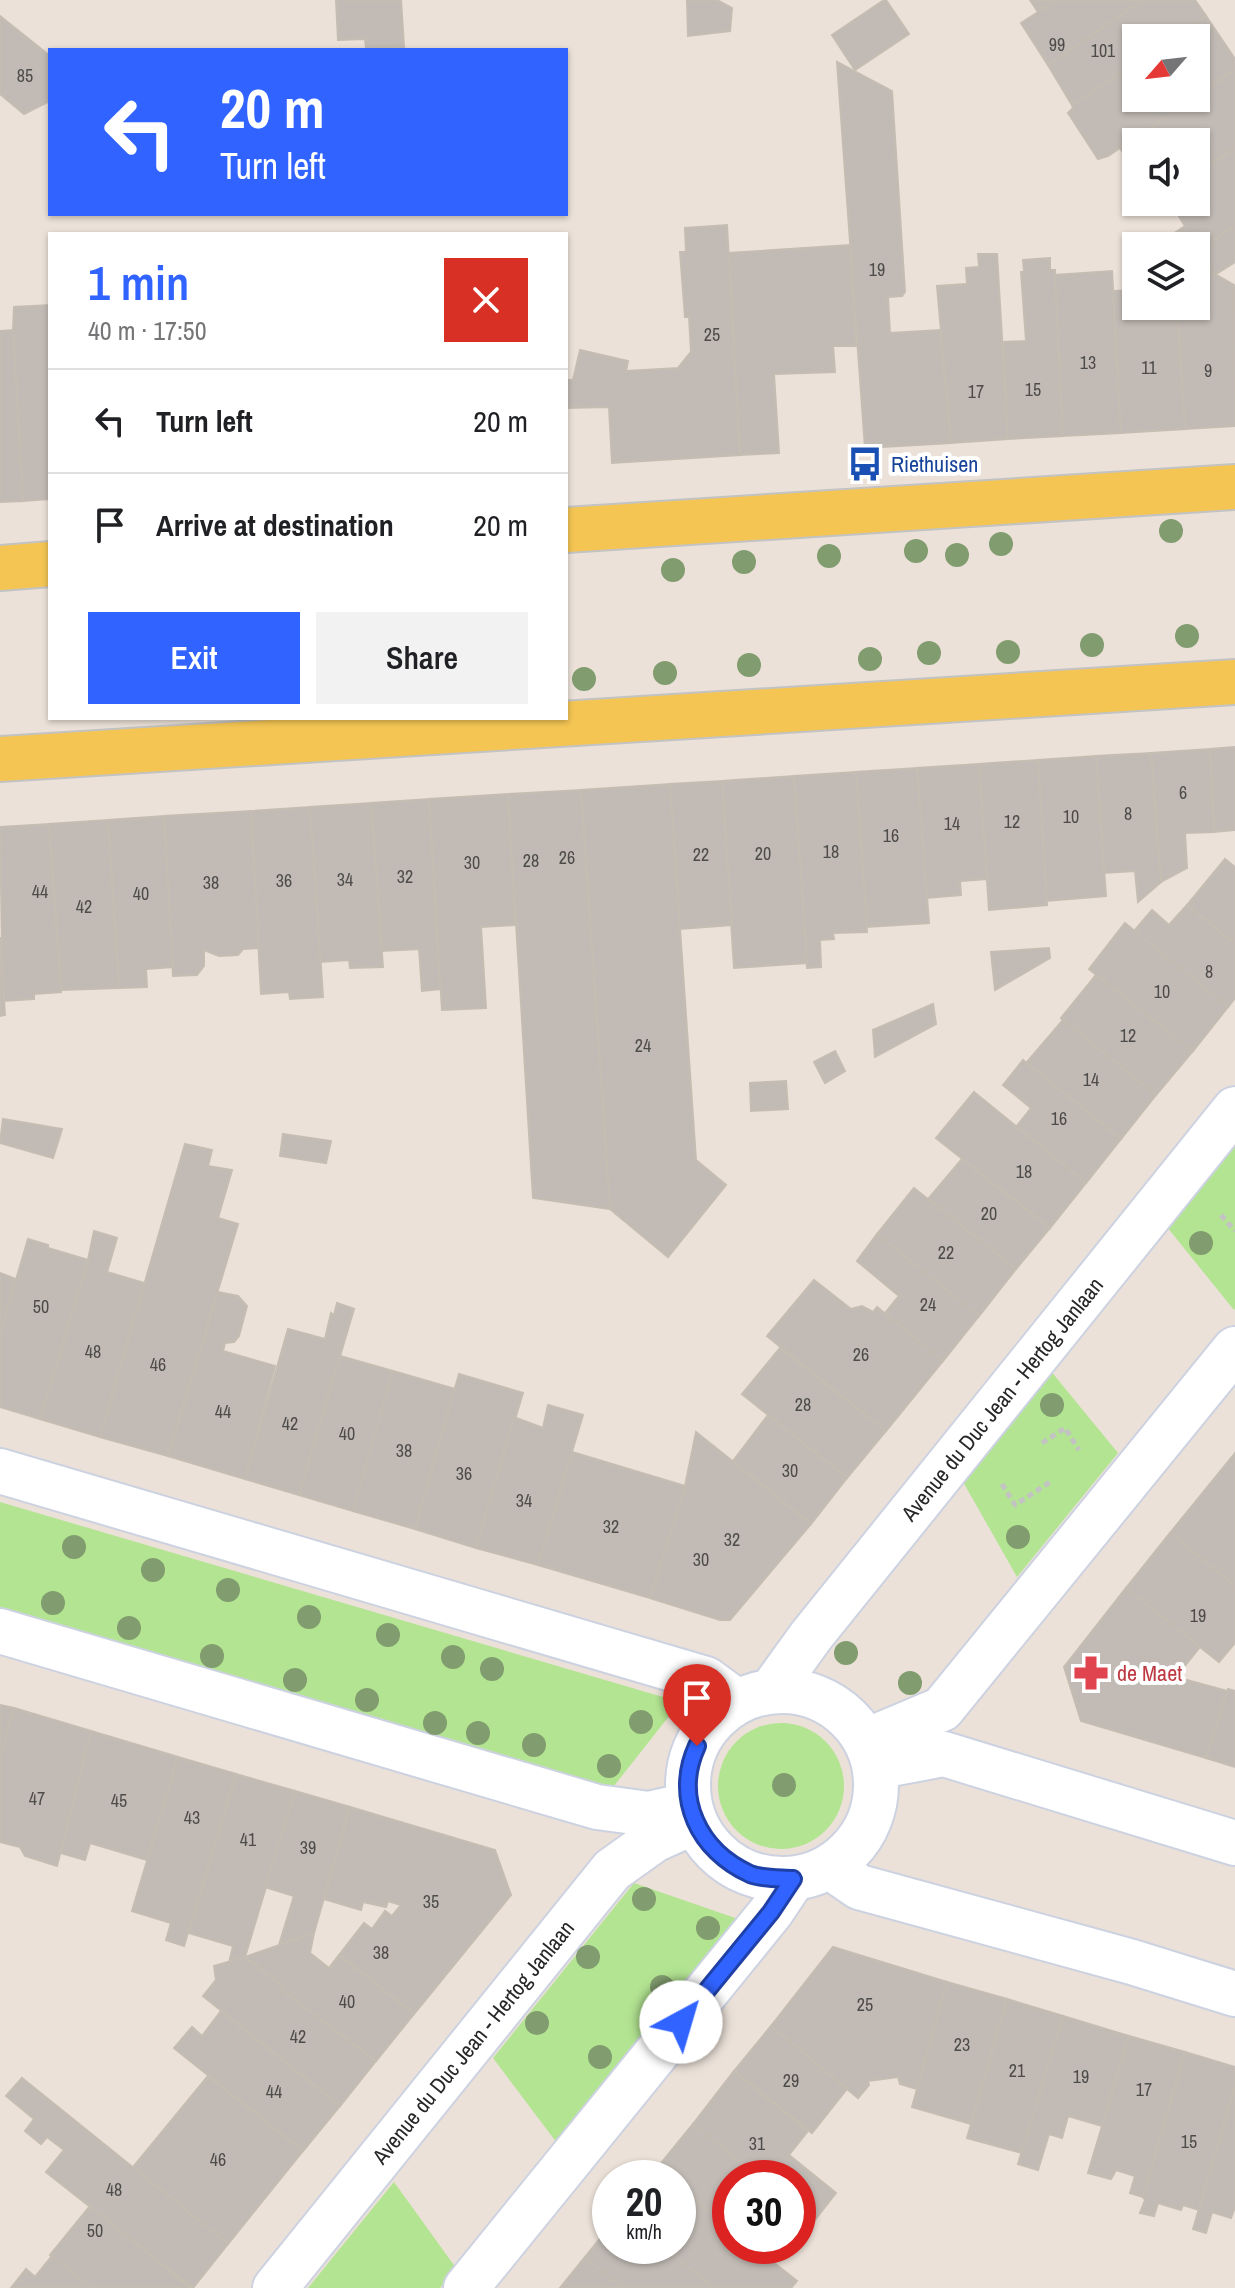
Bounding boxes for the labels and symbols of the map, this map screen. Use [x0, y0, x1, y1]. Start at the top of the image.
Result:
north arrow [1122, 24, 1210, 112]
house number: 99 [1049, 32, 1065, 57]
house number: 101 [1091, 38, 1116, 63]
house number: 85 [17, 63, 33, 88]
house number: 19 [869, 257, 885, 282]
house number: 25 [704, 322, 720, 347]
house number: 13 [1080, 350, 1096, 375]
house number: 11 [1141, 355, 1157, 380]
house number: 9 [1204, 358, 1212, 383]
house number: 15 [1025, 377, 1041, 402]
house number: 17 [968, 379, 984, 404]
bus stop icon: Riethuisen [846, 445, 884, 483]
place label: Riethuisen [891, 449, 978, 479]
house number: 6 [1179, 780, 1187, 805]
house number: 8 [1124, 801, 1132, 826]
house number: 10 [1063, 804, 1079, 829]
house number: 12 [1004, 809, 1020, 834]
house number: 14 [944, 811, 960, 836]
house number: 16 [883, 823, 899, 848]
house number: 18 [823, 839, 839, 864]
house number: 20 [755, 841, 771, 866]
house number: 22 [693, 842, 709, 867]
house number: 26 [559, 845, 575, 870]
house number: 28 [523, 848, 539, 873]
house number: 30 [464, 850, 480, 875]
house number: 32 [397, 864, 413, 889]
house number: 34 [337, 867, 353, 892]
house number: 36 [276, 868, 292, 893]
house number: 38 [203, 870, 219, 895]
house number: 44 [32, 879, 48, 904]
house number: 40 [133, 881, 149, 906]
house number: 42 [76, 894, 92, 919]
house number: 8 [1205, 959, 1213, 984]
house number: 10 [1154, 979, 1170, 1004]
house number: 12 [1120, 1023, 1136, 1048]
house number: 24 [635, 1033, 651, 1058]
house number: 14 [1083, 1067, 1099, 1092]
house number: 16 [1051, 1106, 1067, 1131]
house number: 18 [1016, 1159, 1032, 1184]
house number: 20 [981, 1201, 997, 1226]
house number: 22 [938, 1240, 954, 1265]
street label: Avenue du Duc Jean - Hertog Janlaan [894, 1271, 1110, 1528]
house number: 24 [920, 1292, 936, 1317]
house number: 50 [33, 1294, 49, 1319]
house number: 48 [85, 1339, 101, 1364]
house number: 26 [853, 1342, 869, 1367]
house number: 46 [150, 1352, 166, 1377]
house number: 28 [795, 1392, 811, 1417]
house number: 44 [215, 1399, 231, 1424]
house number: 42 [282, 1411, 298, 1436]
house number: 40 [339, 1421, 355, 1446]
house number: 38 [396, 1438, 412, 1463]
house number: 30 [782, 1458, 798, 1483]
house number: 36 [456, 1461, 472, 1486]
house number: 34 [516, 1488, 532, 1513]
house number: 32 [603, 1514, 619, 1539]
house number: 32 [724, 1527, 740, 1552]
house number: 30 [693, 1547, 709, 1572]
house number: 19 [1190, 1603, 1206, 1628]
pharmacy icon: de Maet [1072, 1654, 1110, 1692]
place label: de Maet [1117, 1658, 1182, 1688]
pin [663, 1664, 731, 1746]
house number: 47 [29, 1786, 45, 1811]
house number: 45 [111, 1788, 127, 1813]
house number: 43 [184, 1805, 200, 1830]
house number: 41 [240, 1827, 257, 1852]
house number: 39 [300, 1835, 316, 1860]
house number: 35 [423, 1889, 439, 1914]
street label: Avenue du Duc Jean - Hertog Janlaan [365, 1914, 581, 2171]
house number: 38 [373, 1940, 389, 1965]
position arrow [639, 1980, 723, 2064]
house number: 40 [339, 1989, 355, 2014]
house number: 25 [857, 1992, 873, 2017]
house number: 42 [290, 2024, 306, 2049]
house number: 23 [954, 2032, 970, 2057]
house number: 21 [1009, 2058, 1026, 2083]
house number: 19 [1073, 2064, 1089, 2089]
house number: 29 [783, 2068, 799, 2093]
house number: 17 [1136, 2077, 1152, 2102]
house number: 44 [266, 2079, 282, 2104]
house number: 15 [1181, 2129, 1197, 2154]
house number: 31 [749, 2131, 766, 2156]
house number: 46 [210, 2147, 226, 2172]
speed limit sign: 30 [712, 2160, 816, 2264]
house number: 48 [106, 2177, 122, 2202]
house number: 50 [87, 2218, 103, 2243]

